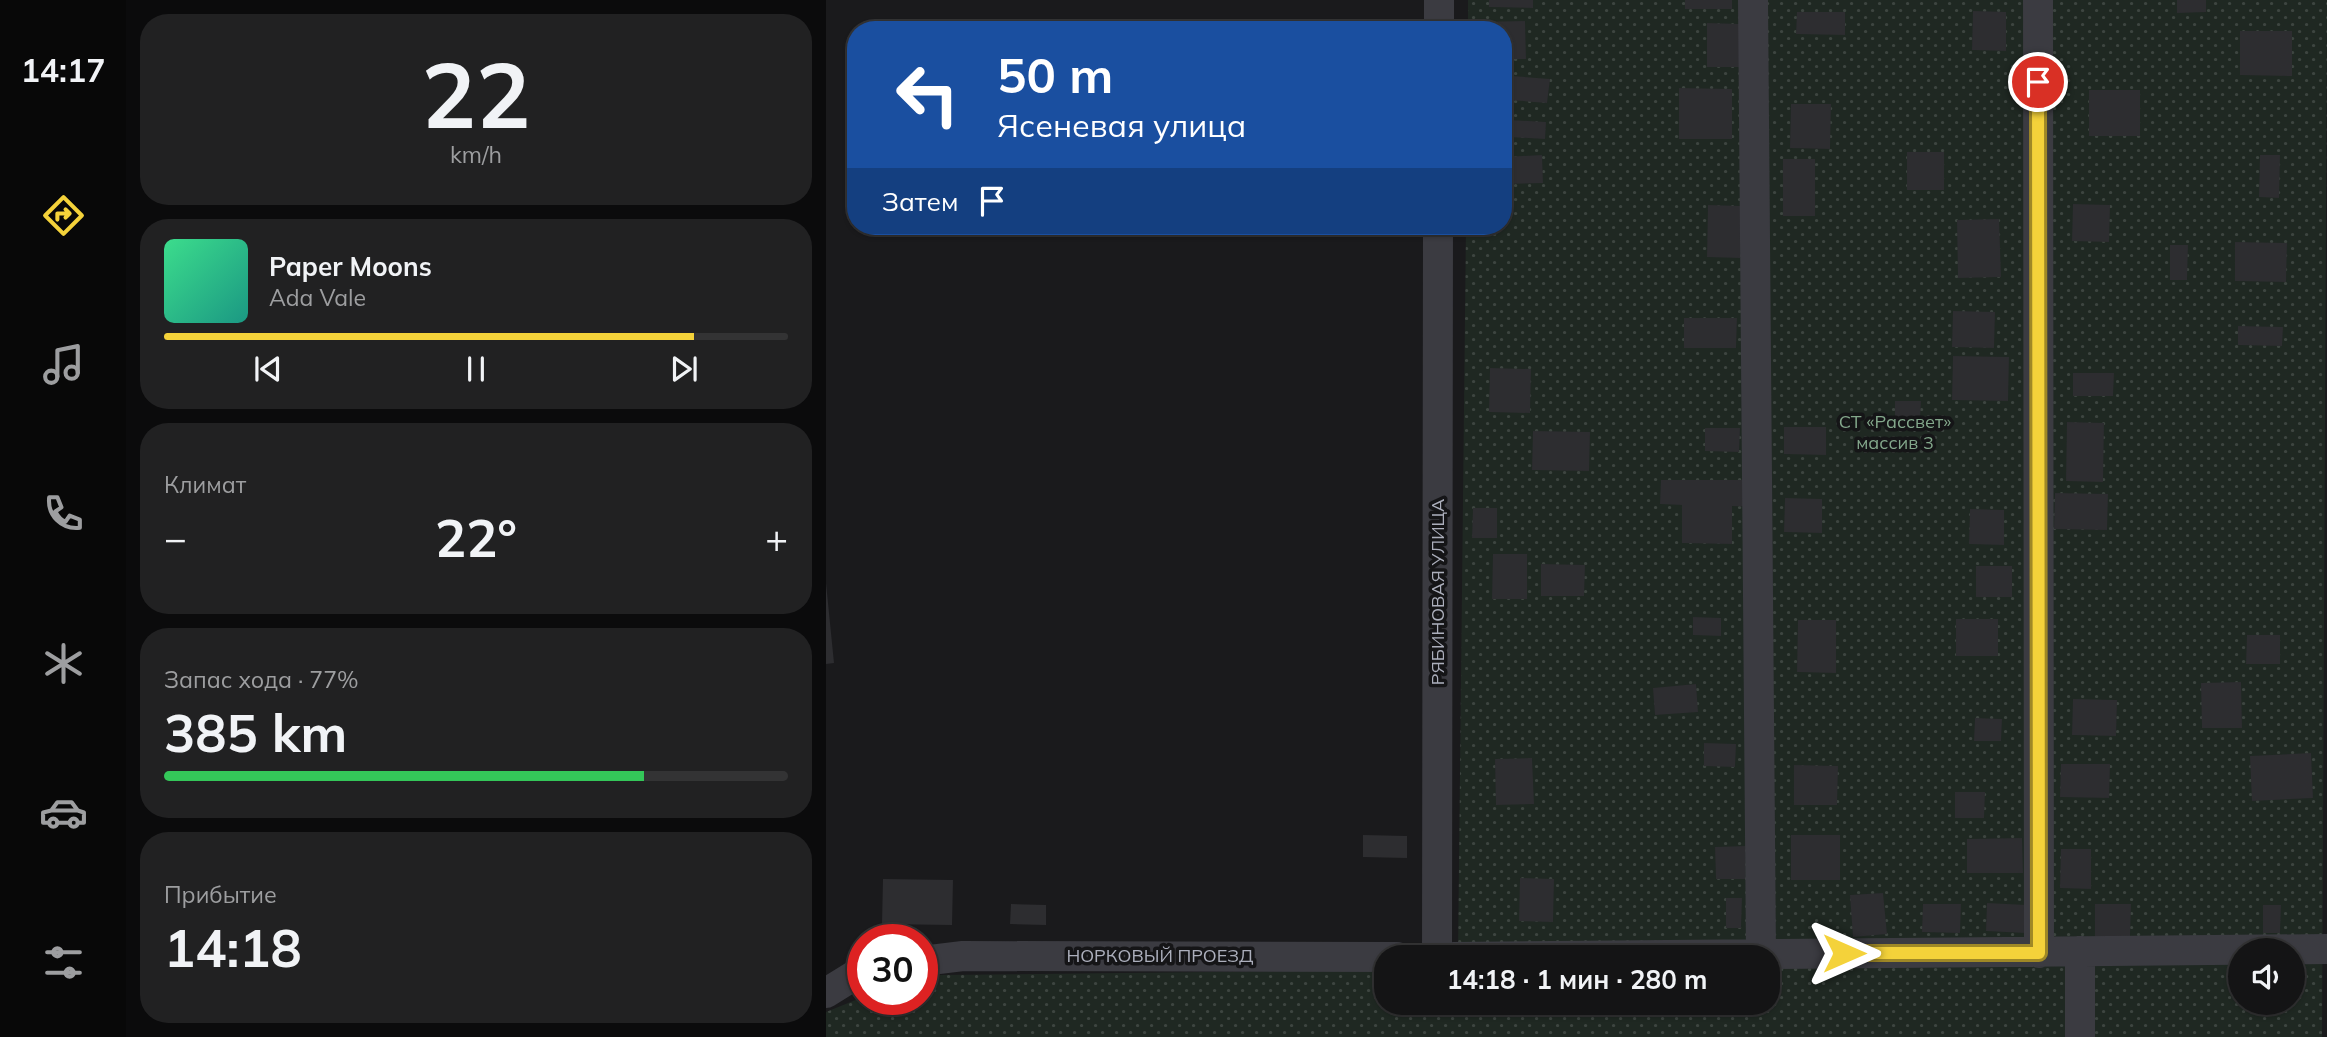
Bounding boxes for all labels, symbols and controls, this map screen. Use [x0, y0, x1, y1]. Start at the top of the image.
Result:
text: 22 [421, 37, 531, 151]
text: 50 m [997, 44, 1113, 105]
icon: left [882, 49, 973, 140]
text: 14:17 [21, 50, 105, 90]
pin [2008, 52, 2068, 112]
icon: arrive [2019, 63, 2057, 101]
text: Ясеневая улица [997, 105, 1246, 145]
text: km/h [450, 140, 502, 169]
icon: arrive [973, 182, 1011, 220]
text: Затем [882, 185, 959, 218]
icon: directions [39, 191, 88, 240]
text: Paper Moons [269, 250, 432, 283]
text: Ada Vale [269, 283, 366, 312]
icon: music [39, 340, 88, 389]
icon: previous [249, 350, 287, 388]
icon: pause [457, 350, 495, 388]
icon: next [665, 350, 703, 388]
park label: СТ «Рассвет» массив 3 [1839, 410, 1951, 454]
text: Климат [164, 470, 246, 499]
icon: phone [39, 489, 88, 538]
street label: РЯБИНОВАЯ УЛИЦА [1426, 499, 1449, 685]
text: 22° [435, 505, 517, 570]
text: − [164, 514, 187, 562]
text: + [765, 514, 788, 562]
icon: climate [39, 639, 88, 688]
text: Запас хода · 77% [164, 665, 359, 694]
text: 385 km [164, 700, 347, 765]
icon: car [39, 788, 88, 837]
text: Прибытие [164, 880, 277, 909]
text: 14:18 [164, 915, 302, 980]
position arrow [1807, 916, 1881, 990]
speed limit sign: 30 [847, 924, 938, 1015]
icon: filters [39, 938, 88, 987]
map controls [2228, 938, 2305, 1015]
button: sound [2228, 938, 2305, 1015]
street label: НОРКОВЫЙ ПРОЕЗД [1066, 944, 1254, 967]
text: 14:18 · 1 мин · 280 m [1447, 963, 1707, 996]

